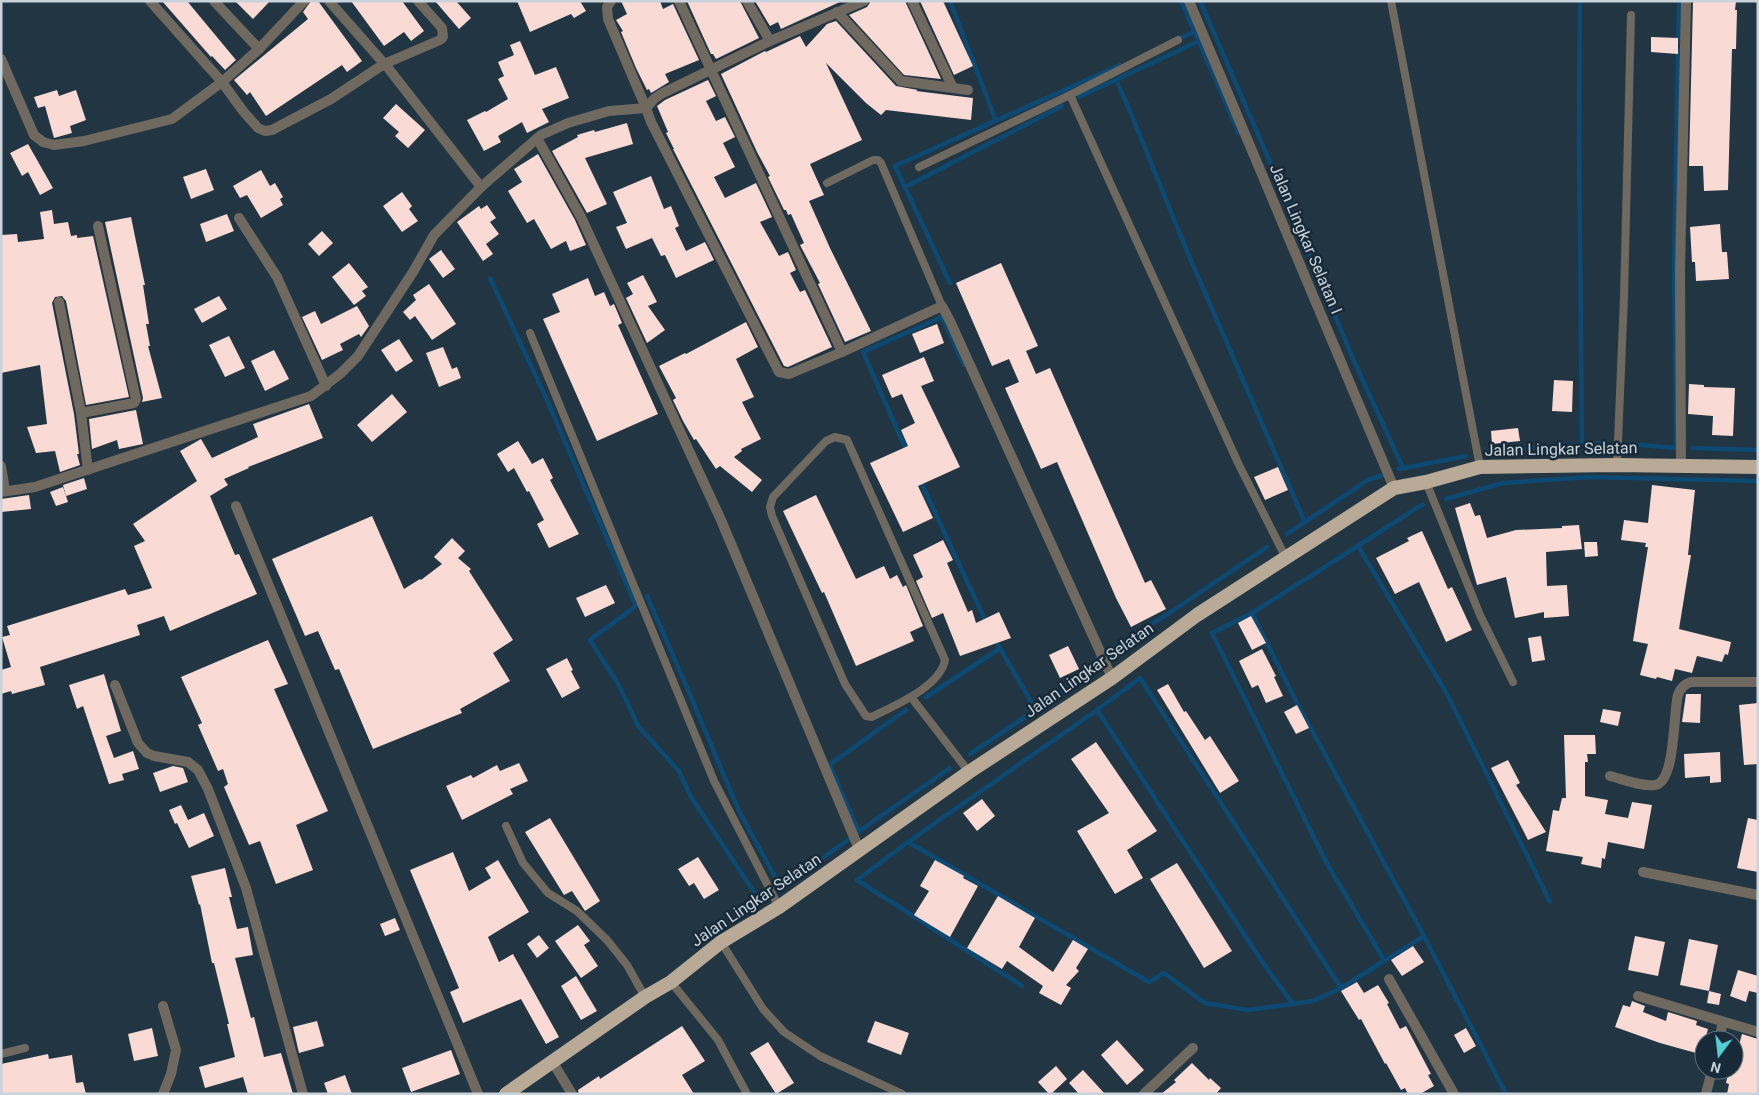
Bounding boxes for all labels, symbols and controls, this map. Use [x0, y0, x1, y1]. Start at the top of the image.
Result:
street label: Jalan Lingkar Selatan I [1266, 161, 1346, 317]
street label: Jalan Lingkar Selatan [1484, 438, 1638, 460]
street label: Jalan Lingkar Selatan [1021, 618, 1157, 722]
street label: Jalan Lingkar Selatan [687, 849, 825, 951]
north arrow [1694, 1030, 1744, 1080]
text: N [1709, 1059, 1722, 1077]

